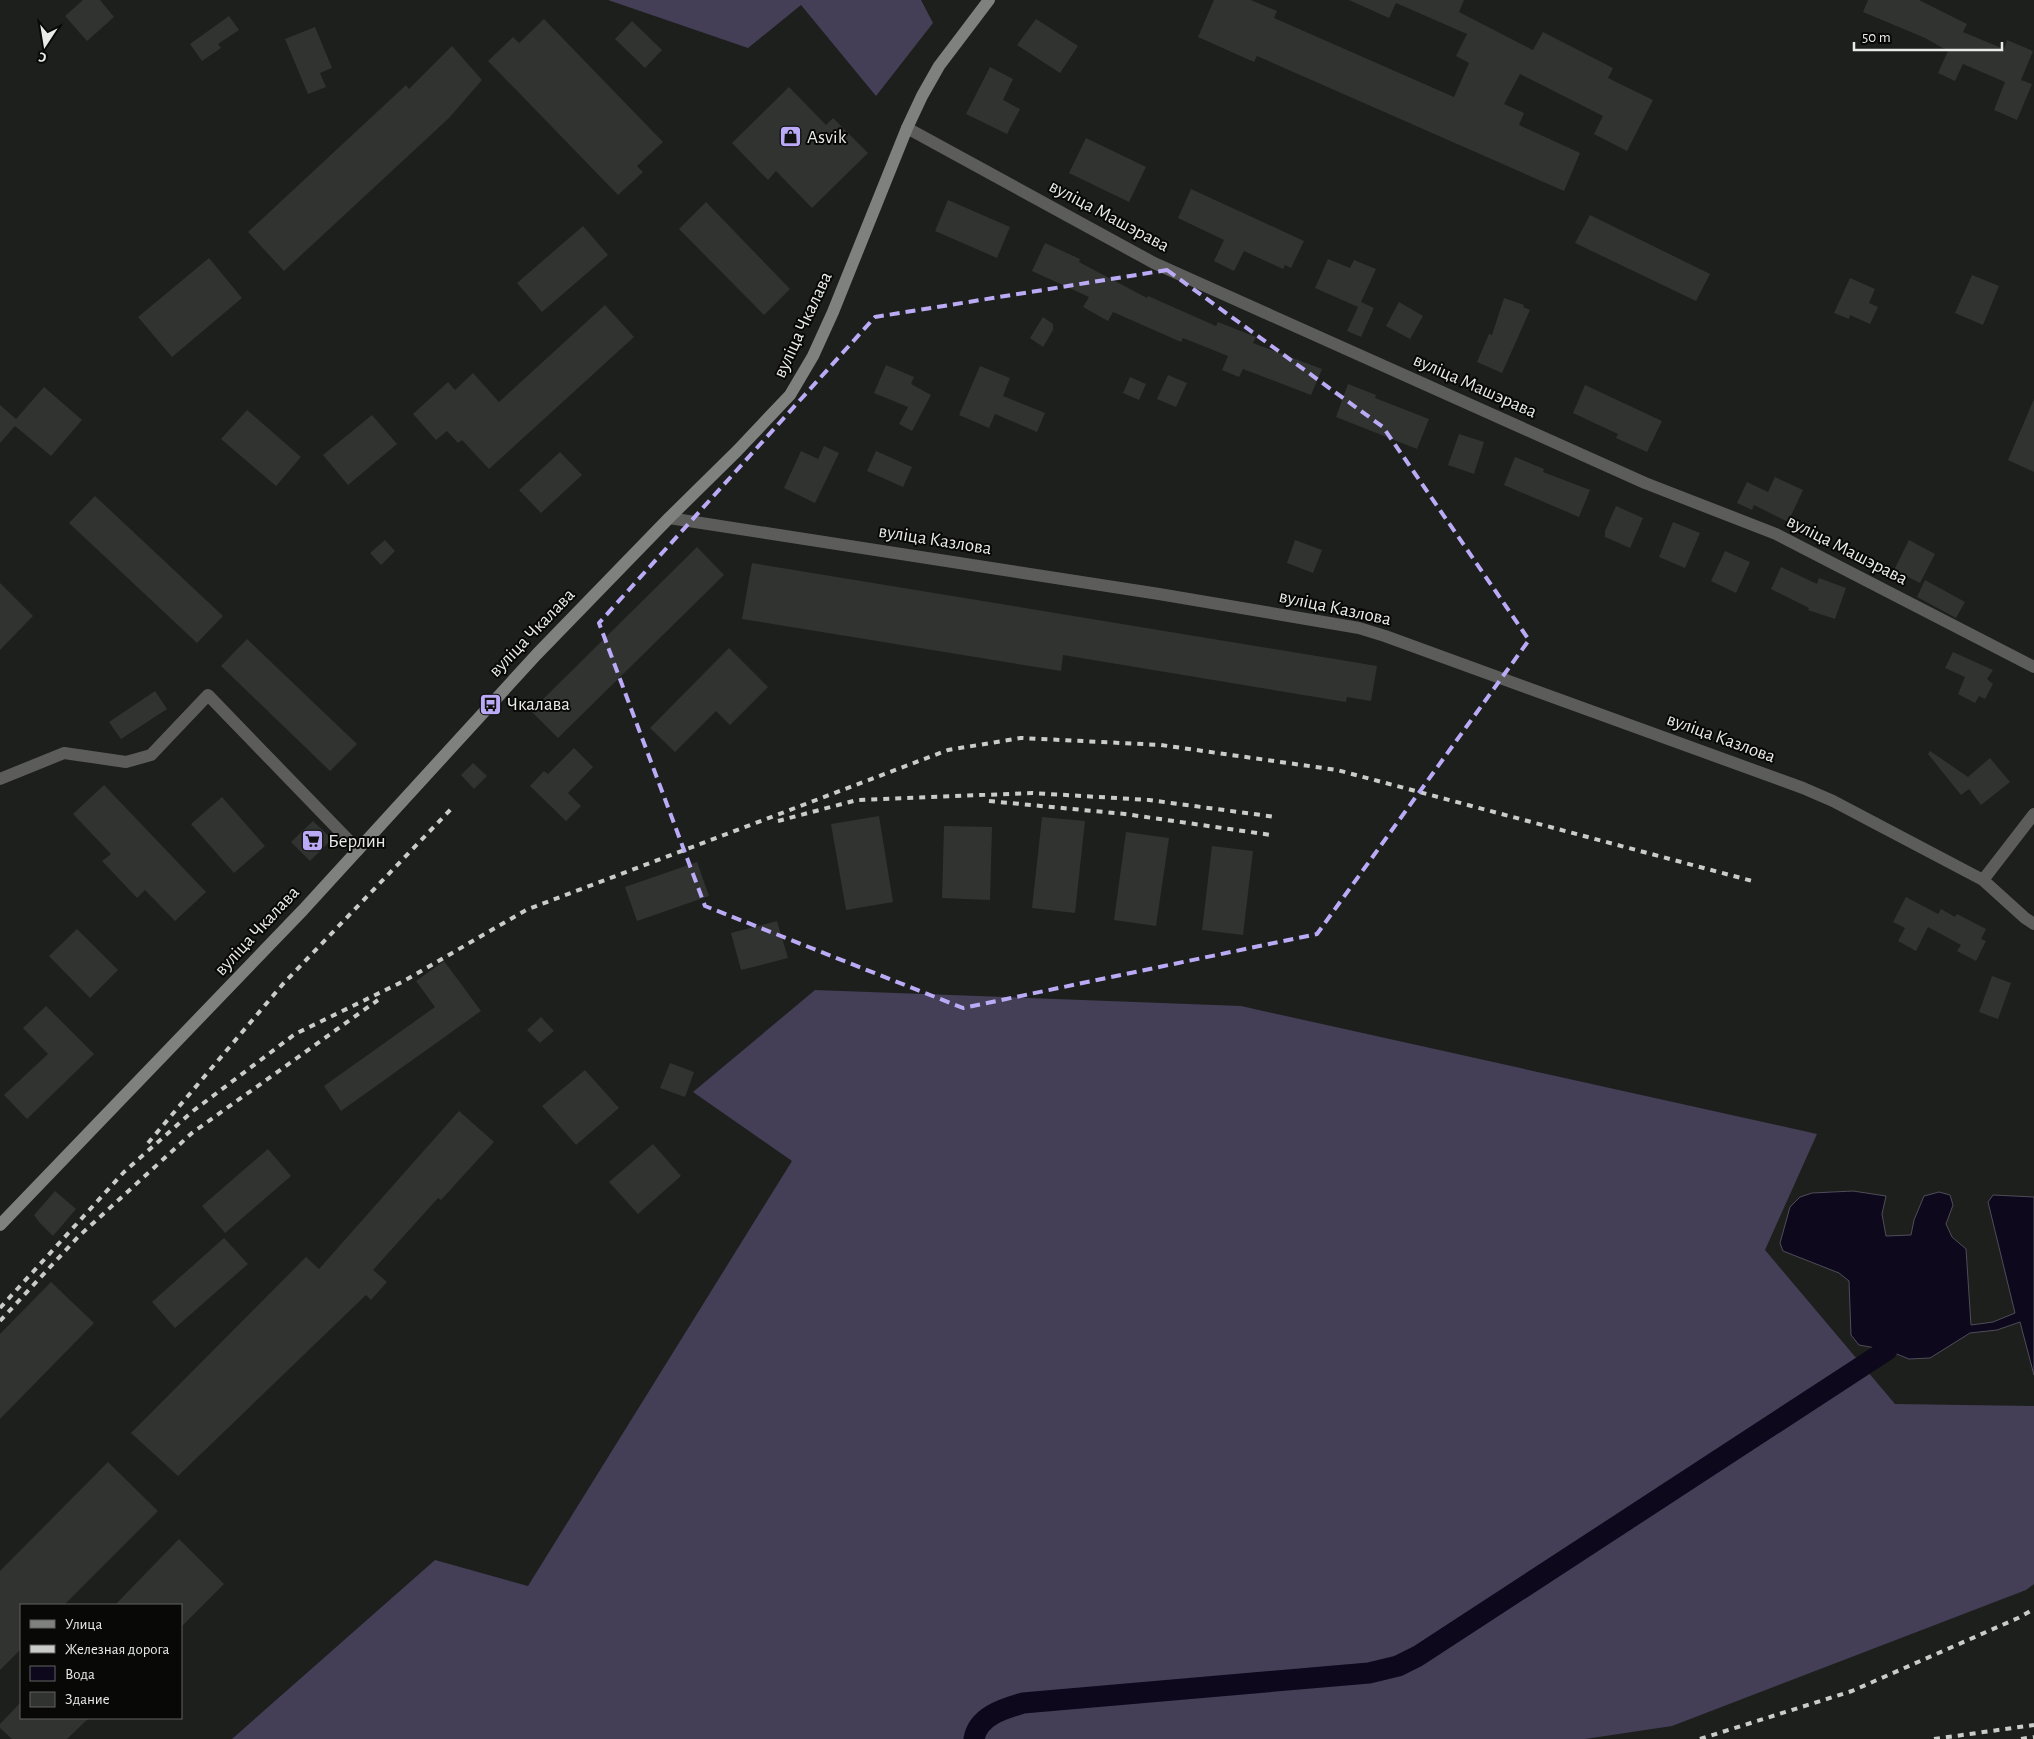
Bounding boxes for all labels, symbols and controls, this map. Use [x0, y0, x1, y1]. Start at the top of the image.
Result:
north arrow [20, 20, 70, 70]
scale bar [1854, 20, 2002, 52]
text: 50 m [1862, 30, 1891, 45]
text: С [37, 49, 48, 64]
shop icon: Asvik [779, 125, 803, 149]
place label: Asvik [807, 128, 847, 147]
street label: вуліца Машэрава [1046, 176, 1172, 256]
street label: вуліца Чкалава [770, 269, 836, 381]
street label: вуліца Машэрава [1410, 350, 1540, 422]
street label: вуліца Машэрава [1783, 511, 1911, 589]
street label: вуліца Казлова [877, 522, 993, 558]
street label: вуліца Чкалава [485, 585, 579, 681]
street label: вуліца Казлова [1277, 587, 1393, 629]
bus stop icon: Чкалава [479, 692, 503, 716]
place label: Чкалава [507, 695, 570, 714]
street label: вуліца Казлова [1664, 710, 1778, 767]
supermarket icon: Берлин [300, 829, 324, 853]
place label: Берлин [328, 832, 386, 851]
street label: вуліца Чкалава [211, 882, 303, 979]
legend [20, 1604, 182, 1719]
text: Улица [65, 1617, 102, 1632]
text: Железная дорога [65, 1642, 170, 1657]
text: Вода [65, 1667, 95, 1682]
text: Здание [65, 1692, 110, 1707]

